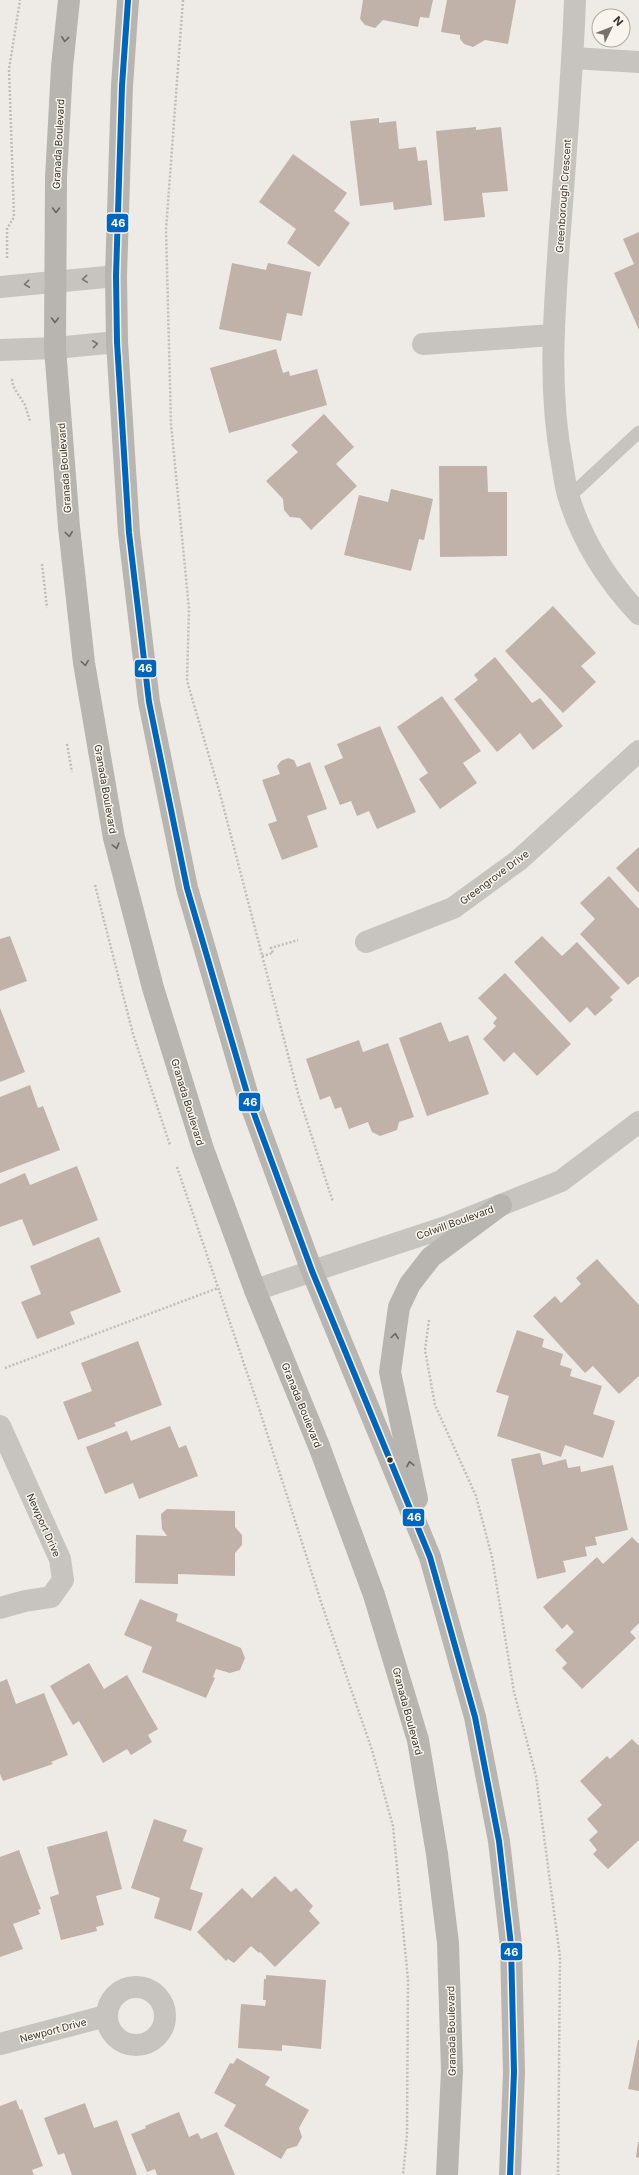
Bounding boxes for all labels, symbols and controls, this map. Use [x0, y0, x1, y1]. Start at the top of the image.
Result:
north arrow [591, 8, 631, 48]
text: N [610, 13, 626, 29]
one-way arrow [61, 36, 70, 42]
street label: Granada Boulevard [50, 99, 66, 189]
street label: Greenborough Crescent [553, 138, 573, 253]
one-way arrow [52, 207, 60, 213]
line badge: 46 [106, 213, 129, 233]
text: 46 [111, 216, 125, 230]
one-way arrow [82, 274, 88, 283]
one-way arrow [24, 279, 30, 288]
one-way arrow [51, 317, 59, 323]
one-way arrow [92, 339, 98, 348]
street label: Granada Boulevard [55, 423, 73, 513]
one-way arrow [65, 531, 74, 537]
line badge: 46 [134, 659, 157, 678]
one-way arrow [80, 660, 89, 666]
text: 46 [138, 661, 152, 675]
street label: Granada Boulevard [92, 743, 120, 835]
one-way arrow [111, 842, 120, 849]
street label: Greengrove Drive [457, 847, 531, 907]
street label: Granada Boulevard [169, 1057, 207, 1147]
line badge: 46 [238, 1092, 261, 1112]
text: 46 [243, 1095, 257, 1109]
street label: Colwill Boulevard [415, 1202, 495, 1242]
one-way arrow [390, 1333, 399, 1339]
street label: Granada Boulevard [280, 1361, 324, 1449]
unlabelled marker [385, 1455, 395, 1465]
one-way arrow [406, 1461, 414, 1467]
street label: Newport Drive [25, 1491, 63, 1559]
line badge: 46 [402, 1508, 425, 1527]
text: 46 [407, 1510, 421, 1524]
street label: Granada Boulevard [391, 1666, 425, 1756]
line badge: 46 [500, 1942, 523, 1961]
text: 46 [504, 1945, 518, 1959]
street label: Granada Boulevard [444, 1986, 458, 2076]
street label: Newport Drive [18, 2015, 88, 2045]

